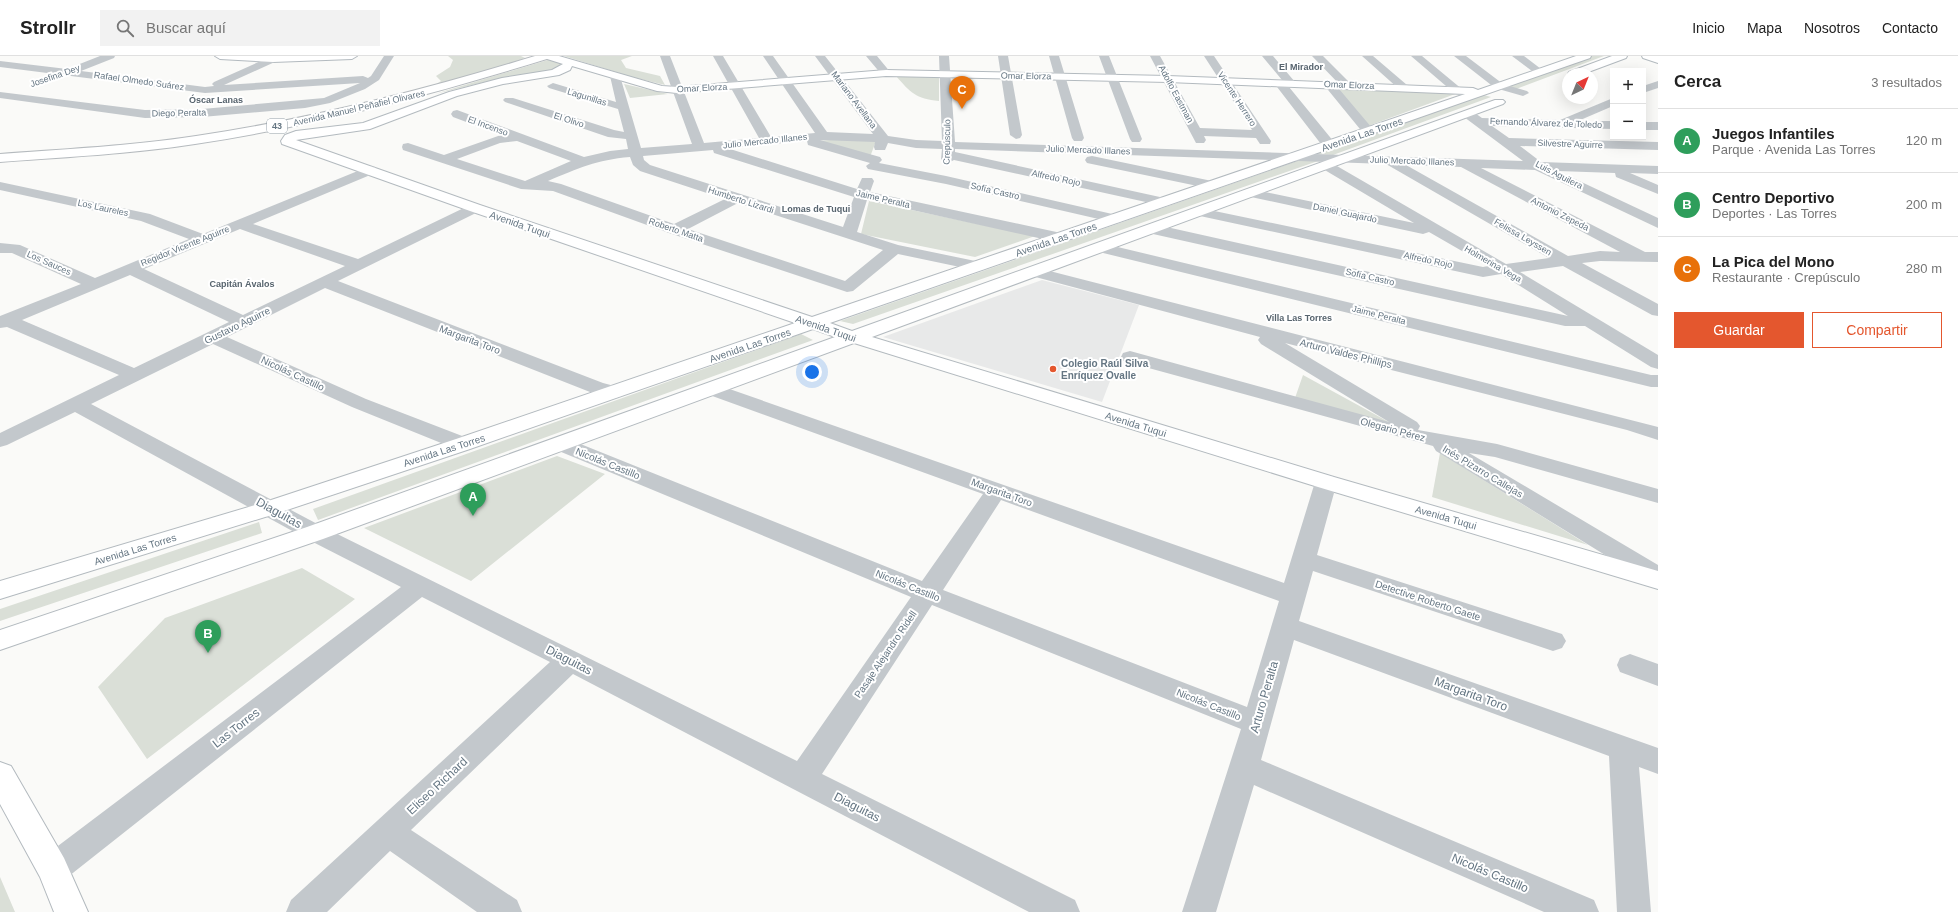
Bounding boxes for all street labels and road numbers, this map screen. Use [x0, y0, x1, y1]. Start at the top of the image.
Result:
street label: Josefina Dey [29, 63, 82, 89]
street label: Adolfo Eastman [1157, 64, 1195, 124]
street label: Mariano Avellana [829, 69, 879, 131]
street label: Rafael Olmedo Suárez [93, 70, 185, 92]
street label: Vicente Herrero [1216, 70, 1258, 128]
street label: Omar Elorza [1001, 71, 1051, 81]
street label: Omar Elorza [1324, 79, 1374, 91]
street label: Omar Elorza [677, 82, 727, 94]
street label: Lagunillas [566, 86, 608, 108]
street label: Avenida Manuel Peñafiel Olivares [292, 88, 426, 128]
street label: Diego Peralta [152, 108, 206, 118]
street label: El Olivo [553, 110, 585, 130]
street label: El Incenso [467, 114, 509, 138]
street label: Avenida Las Torres [1320, 115, 1404, 154]
street label: Fernando Álvarez de Toledo [1490, 116, 1602, 130]
road number: 43 [267, 119, 287, 133]
street label: Crepúsculo [942, 119, 952, 165]
street label: Julio Mercado Illanes [722, 132, 808, 150]
street label: Silvestre Aguirre [1537, 138, 1603, 150]
street label: Julio Mercado Illanes [1046, 144, 1131, 156]
street label: Julio Mercado Illanes [1370, 155, 1455, 167]
street label: Luis Aguilera [1534, 159, 1584, 191]
street label: Alfredo Rojo [1031, 168, 1081, 188]
street label: Sofía Castro [970, 181, 1020, 201]
street label: Humberto Lizardi [707, 185, 775, 215]
street label: Jaime Peralta [855, 188, 911, 210]
street label: Antonio Zepeda [1529, 195, 1591, 233]
street label: Los Laureles [77, 198, 130, 218]
street label: Daniel Guajardo [1312, 201, 1378, 225]
street label: Avenida Tuqui [488, 209, 552, 240]
street label: Roberto Matta [647, 216, 705, 244]
street label: Felissa Leyssen [1493, 217, 1553, 257]
street label: Avenida Las Torres [1014, 220, 1098, 259]
street label: Regidor Vicente Aguirre [139, 224, 231, 268]
street label: Holmerina Vega [1463, 244, 1523, 284]
street label: Los Sauces [25, 249, 73, 277]
street label: Alfredo Rojo [1403, 250, 1453, 270]
street label: Sofía Castro [1345, 267, 1395, 287]
street label: Jaime Peralta [1351, 303, 1407, 327]
street label: Gustavo Aguirre [203, 305, 272, 346]
street label: Avenida Tuqui [794, 313, 858, 344]
street label: Margarita Toro [438, 323, 502, 356]
street label: Avenida Las Torres [708, 326, 792, 365]
street label: Arturo Valdes Phillips [1299, 337, 1393, 370]
street label: Nicolás Castillo [259, 354, 326, 393]
street label: Avenida Tuqui [1104, 410, 1168, 439]
street label: Olegario Pérez [1359, 416, 1427, 443]
street label: Avenida Las Torres [402, 432, 486, 469]
street label: Inés Pizarro Callejas [1441, 443, 1525, 500]
street label: Nicolás Castillo [574, 446, 642, 482]
street label: Margarita Toro [970, 476, 1034, 509]
street label: Diaguitas [254, 495, 304, 531]
street label: Avenida Tuqui [1414, 503, 1478, 531]
street label: Avenida Las Torres [93, 532, 178, 567]
street label: Nicolás Castillo [874, 568, 942, 604]
street label: Detective Roberto Gaete [1374, 578, 1482, 623]
street label: Pasaje Alejandro Ridell [852, 609, 919, 700]
street label: Diaguitas [544, 642, 594, 678]
street label: Arturo Peralta [1247, 659, 1281, 735]
street label: Margarita Toro [1432, 674, 1510, 714]
street label: Nicolás Castillo [1175, 687, 1243, 723]
street label: Las Torres [210, 705, 262, 751]
street label: Eliseo Richard [404, 754, 470, 818]
street label: Diaguitas [832, 789, 882, 825]
street label: Nicolás Castillo [1450, 851, 1531, 896]

